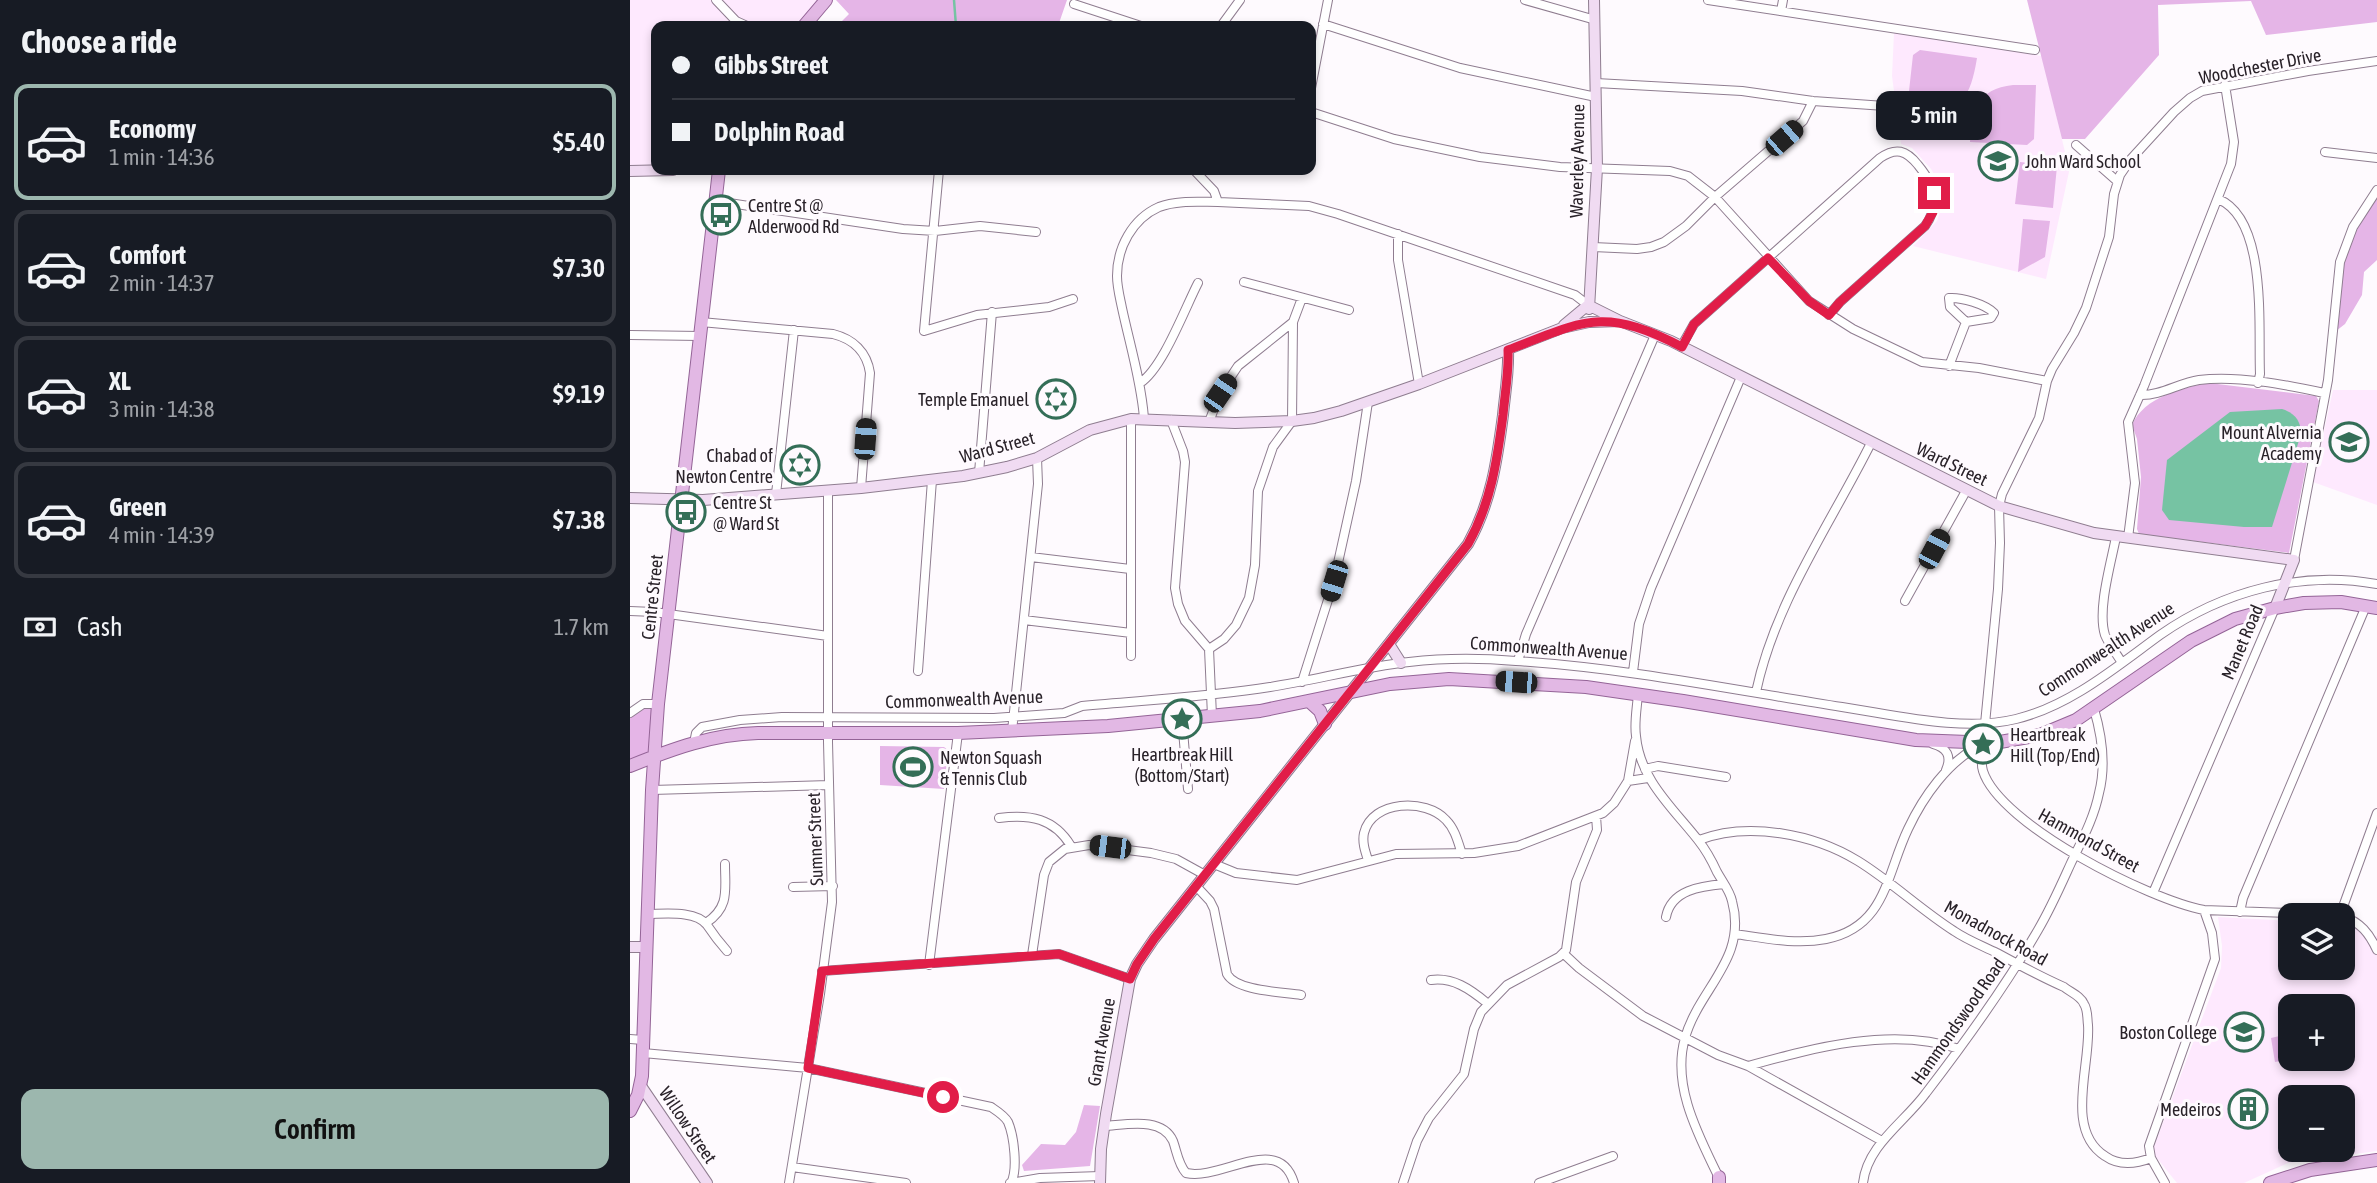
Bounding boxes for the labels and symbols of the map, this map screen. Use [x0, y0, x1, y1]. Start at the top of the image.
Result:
street label: Woodchester Drive [2197, 44, 2323, 88]
callout: 5 min [1876, 92, 1992, 140]
street label: Waverley Avenue [1566, 104, 1588, 218]
car [1762, 116, 1807, 160]
school or university icon: John Ward School [1977, 140, 2019, 182]
place label: John Ward School [2025, 151, 2141, 172]
route end [1918, 177, 1950, 209]
bus stop icon: Centre St @ Alderwood Rd [700, 194, 742, 236]
place label: Centre St @ Alderwood Rd [748, 195, 839, 237]
car [1200, 370, 1241, 416]
synagogue icon: Temple Emanuel [1035, 378, 1077, 420]
place label: Temple Emanuel [918, 389, 1029, 410]
car [854, 417, 877, 461]
school or university icon: Mount Alvernia Academy [2328, 421, 2370, 463]
place label: Mount Alvernia Academy [2221, 422, 2322, 464]
street label: Ward Street [957, 427, 1037, 467]
street label: Ward Street [1913, 438, 1991, 490]
synagogue icon: Chabad of Newton Centre [779, 444, 821, 486]
place label: Chabad of Newton Centre [675, 445, 773, 487]
bus stop icon: Centre St @ Ward St [665, 491, 707, 533]
place label: Centre St @ Ward St [713, 492, 779, 534]
car [1915, 526, 1954, 572]
street label: Centre Street [637, 553, 667, 641]
car [1318, 558, 1351, 604]
street label: Commonwealth Avenue [2034, 597, 2178, 701]
street label: Manet Road [2217, 601, 2267, 683]
street label: Commonwealth Avenue [1470, 632, 1628, 664]
car [1495, 670, 1538, 694]
street label: Commonwealth Avenue [885, 686, 1043, 712]
place icon: Heartbreak Hill (Bottom/Start) [1161, 698, 1203, 740]
place icon: Heartbreak Hill (Top/End) [1962, 723, 2004, 765]
place label: Heartbreak Hill (Top/End) [2010, 724, 2100, 766]
place label: Heartbreak Hill (Bottom/Start) [1131, 744, 1233, 786]
sports icon: Newton Squash & Tennis Club [892, 746, 934, 788]
place label: Newton Squash & Tennis Club [940, 747, 1042, 789]
street label: Sumner Street [803, 792, 827, 886]
street label: Hammond Street [2035, 804, 2143, 876]
car [1088, 834, 1133, 860]
street label: Monadnock Road [1941, 896, 2051, 970]
street label: Hammondswood Road [1906, 954, 2010, 1088]
street label: Grant Avenue [1083, 996, 1119, 1088]
school or university icon: Boston College [2223, 1011, 2265, 1053]
place label: Boston College [2119, 1022, 2217, 1043]
route start [927, 1081, 959, 1113]
street label: Willow Street [655, 1083, 721, 1167]
building icon: Medeiros [2227, 1088, 2269, 1130]
place label: Medeiros [2160, 1099, 2221, 1120]

